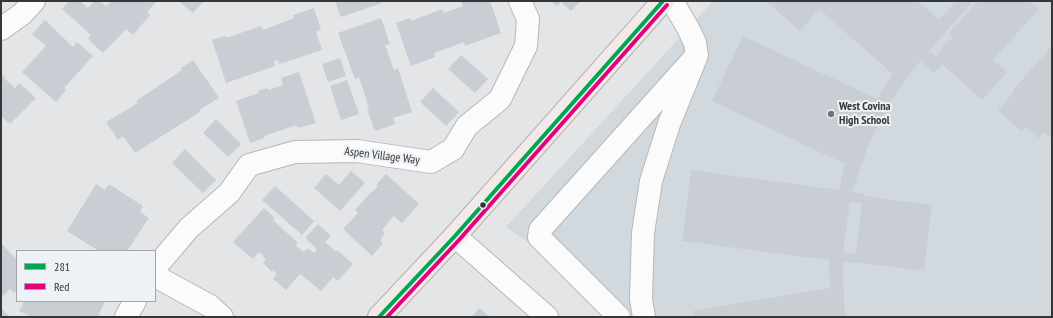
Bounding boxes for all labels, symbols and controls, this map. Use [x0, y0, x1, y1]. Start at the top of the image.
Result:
place label: West Covina High School [839, 100, 891, 128]
marker: West Covina High School [826, 109, 836, 119]
street label: Aspen Village Way [343, 144, 421, 168]
unlabelled marker [478, 200, 488, 210]
legend [16, 250, 156, 302]
text: 281 [54, 259, 70, 274]
text: Red [54, 279, 69, 294]

